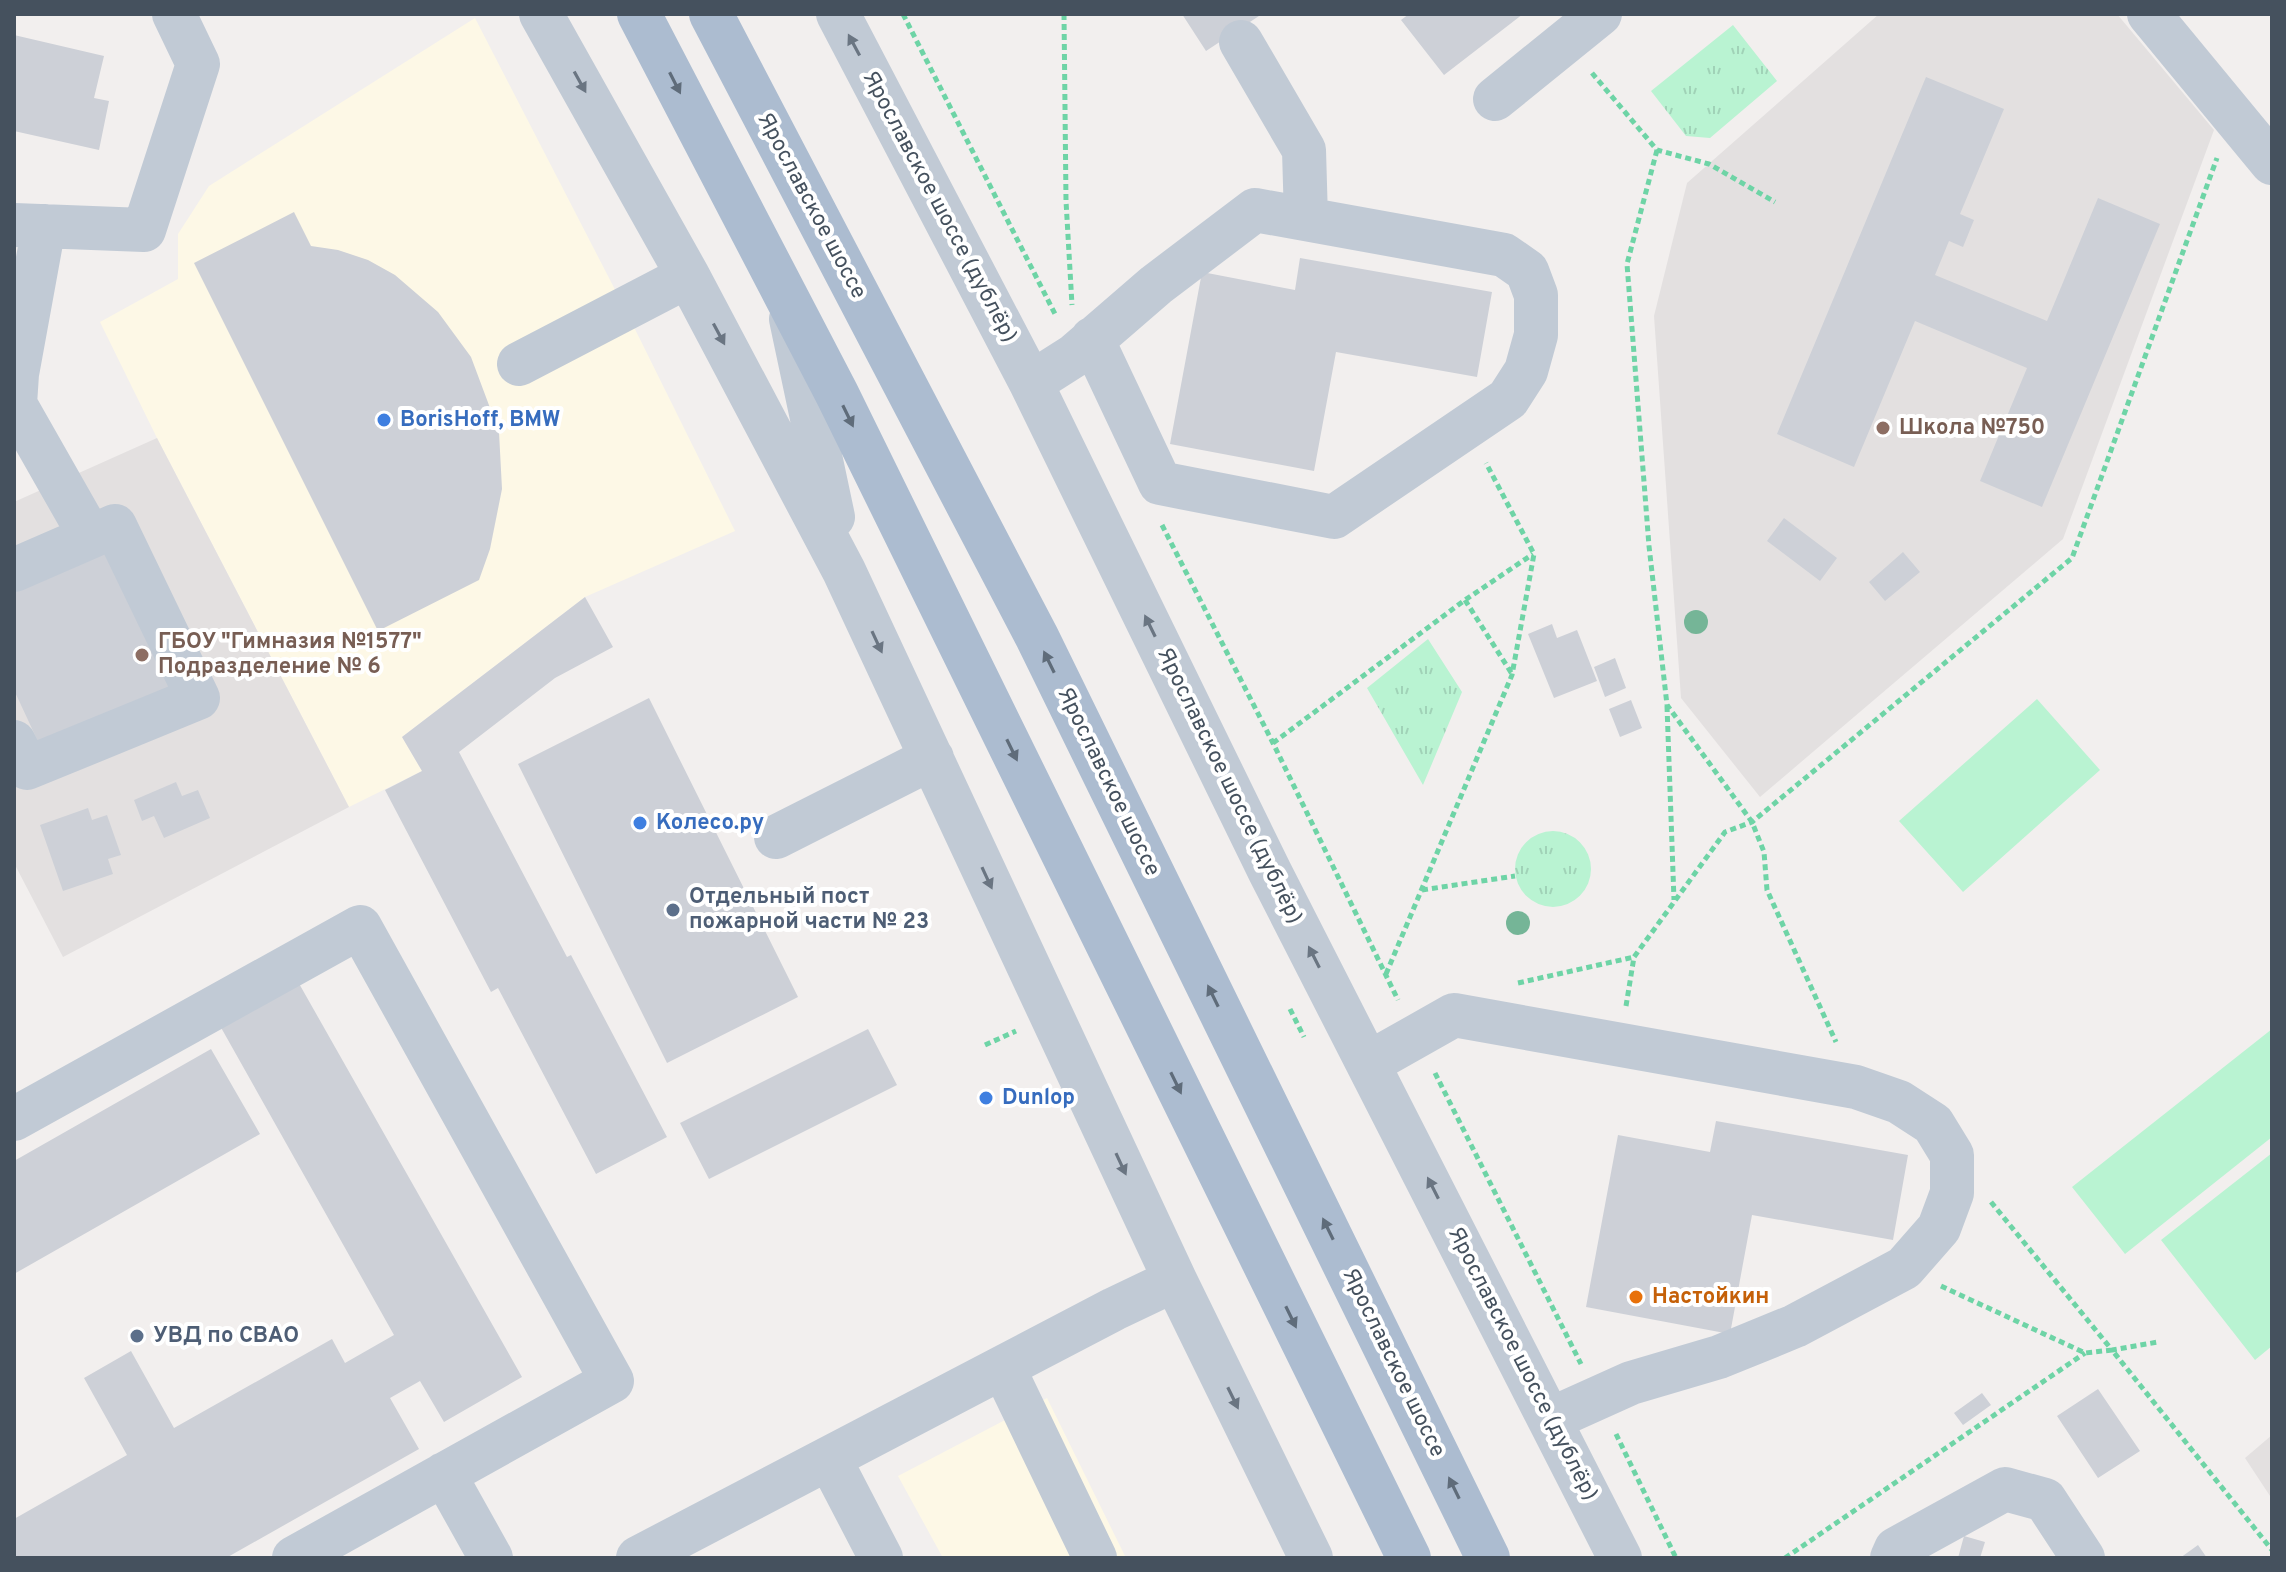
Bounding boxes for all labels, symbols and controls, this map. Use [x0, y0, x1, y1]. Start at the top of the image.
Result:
one-way arrow [848, 34, 861, 57]
street label: Ярославское шоссе (дублёр) [856, 67, 1022, 347]
one-way arrow [572, 71, 586, 93]
one-way arrow [669, 72, 682, 95]
street label: Ярославское шоссе [751, 108, 871, 304]
one-way arrow [712, 323, 726, 345]
one-way arrow [841, 404, 855, 427]
place label: BorisHoff, BMW [400, 407, 560, 434]
marker: BorisHoff, BMW [375, 411, 393, 429]
place label: Школа №750 [1899, 415, 2045, 442]
marker: Школа №750 [1874, 419, 1892, 437]
one-way arrow [1143, 615, 1157, 638]
place label: ГБОУ "Гимназия №1577" Подразделение № 6 [158, 629, 422, 681]
one-way arrow [871, 630, 884, 653]
street label: Ярославское шоссе (дублёр) [1150, 644, 1308, 928]
marker: ГБОУ "Гимназия №1577" Подразделение № 6 [133, 646, 151, 664]
one-way arrow [1042, 650, 1056, 673]
street label: Ярославское шоссе [1051, 683, 1165, 881]
one-way arrow [1005, 738, 1019, 761]
place label: Колесо.ру [656, 810, 764, 837]
marker: Колесо.ру [631, 814, 649, 832]
one-way arrow [980, 866, 994, 889]
place label: Отдельный пост пожарной части № 23 [689, 884, 929, 936]
marker: Отдельный пост пожарной части № 23 [664, 901, 682, 919]
one-way arrow [1308, 946, 1321, 969]
one-way arrow [1206, 984, 1220, 1007]
one-way arrow [1169, 1072, 1183, 1095]
place label: Dunlop [1002, 1085, 1075, 1112]
marker: Dunlop [977, 1089, 995, 1107]
one-way arrow [1114, 1152, 1128, 1176]
one-way arrow [1427, 1177, 1440, 1200]
one-way arrow [1321, 1218, 1335, 1241]
street label: Ярославское шоссе (дублёр) [1441, 1223, 1603, 1505]
street label: Ярославское шоссе [1336, 1264, 1450, 1462]
place label: Настойкин [1652, 1284, 1769, 1311]
marker: Настойкин [1627, 1288, 1645, 1306]
one-way arrow [1284, 1305, 1297, 1328]
place label: УВД по СВАО [153, 1323, 299, 1350]
marker: УВД по СВАО [128, 1327, 146, 1345]
one-way arrow [1226, 1387, 1240, 1410]
one-way arrow [1447, 1476, 1461, 1499]

